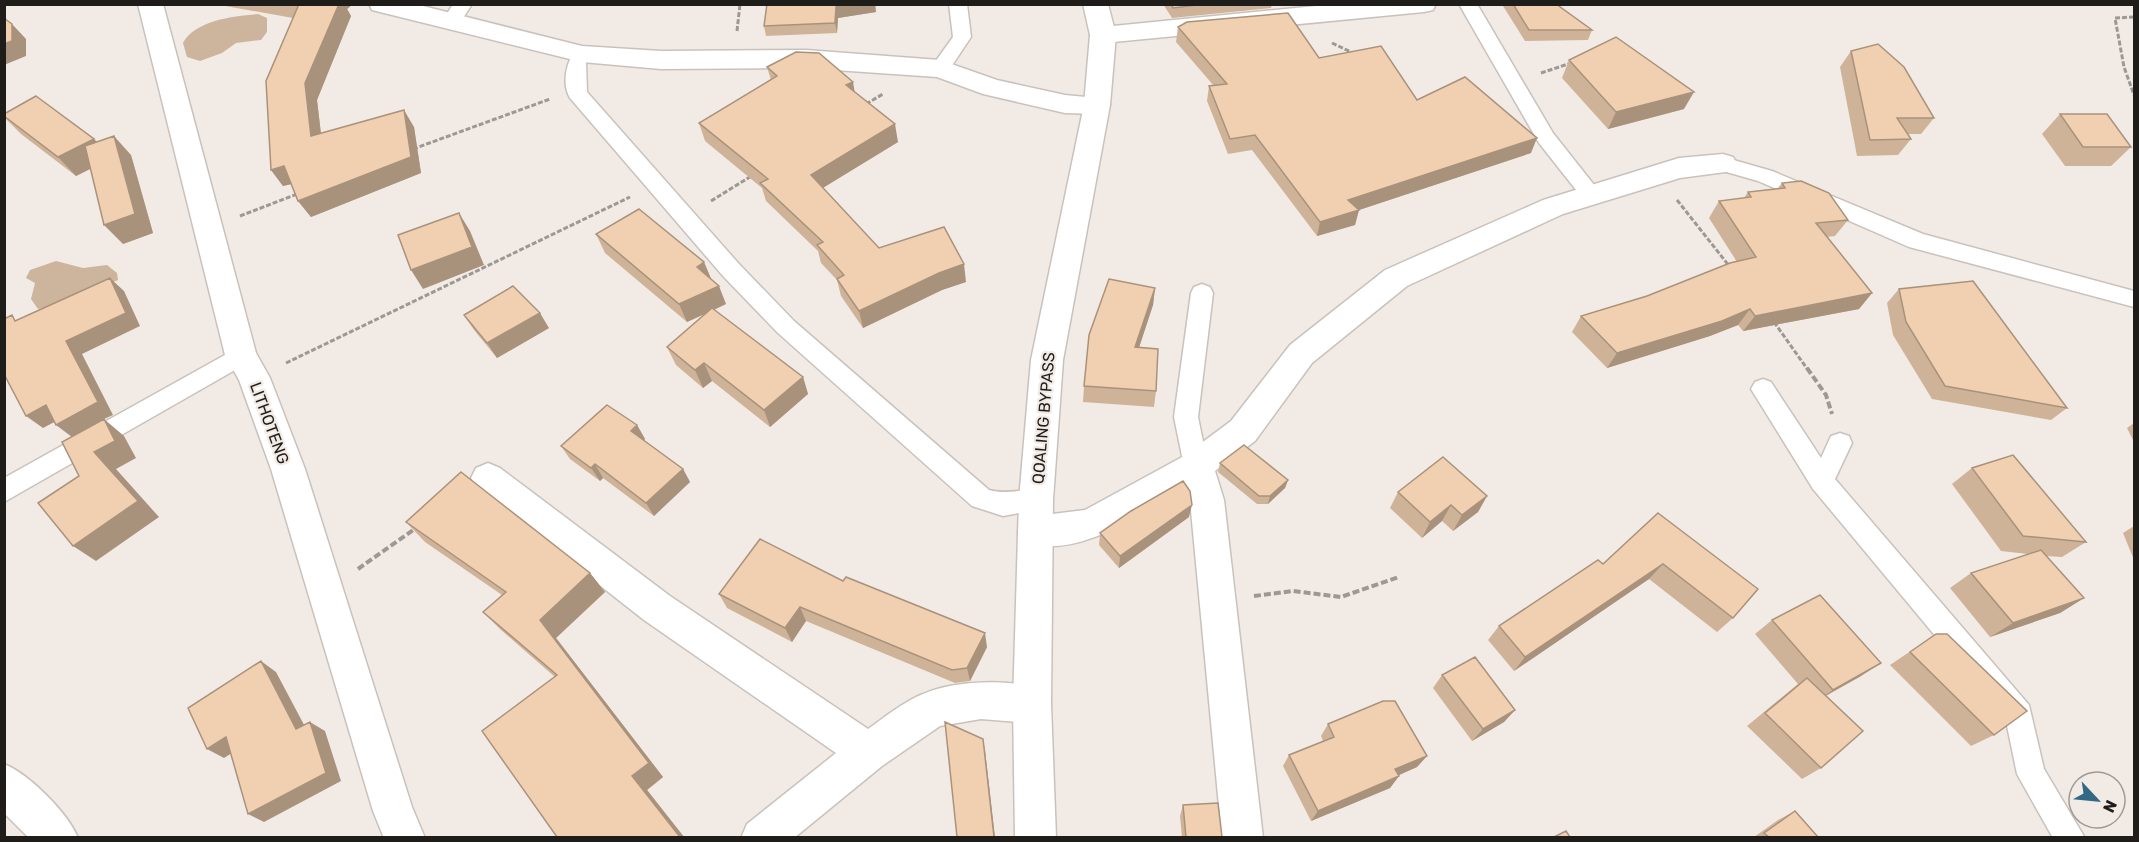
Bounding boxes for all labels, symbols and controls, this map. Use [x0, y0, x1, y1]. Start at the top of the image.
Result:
street label: QOALING BYPASS [1028, 351, 1059, 485]
street label: LITHOTENG [246, 380, 293, 467]
north arrow [2067, 770, 2127, 830]
text: N [2099, 797, 2121, 816]

